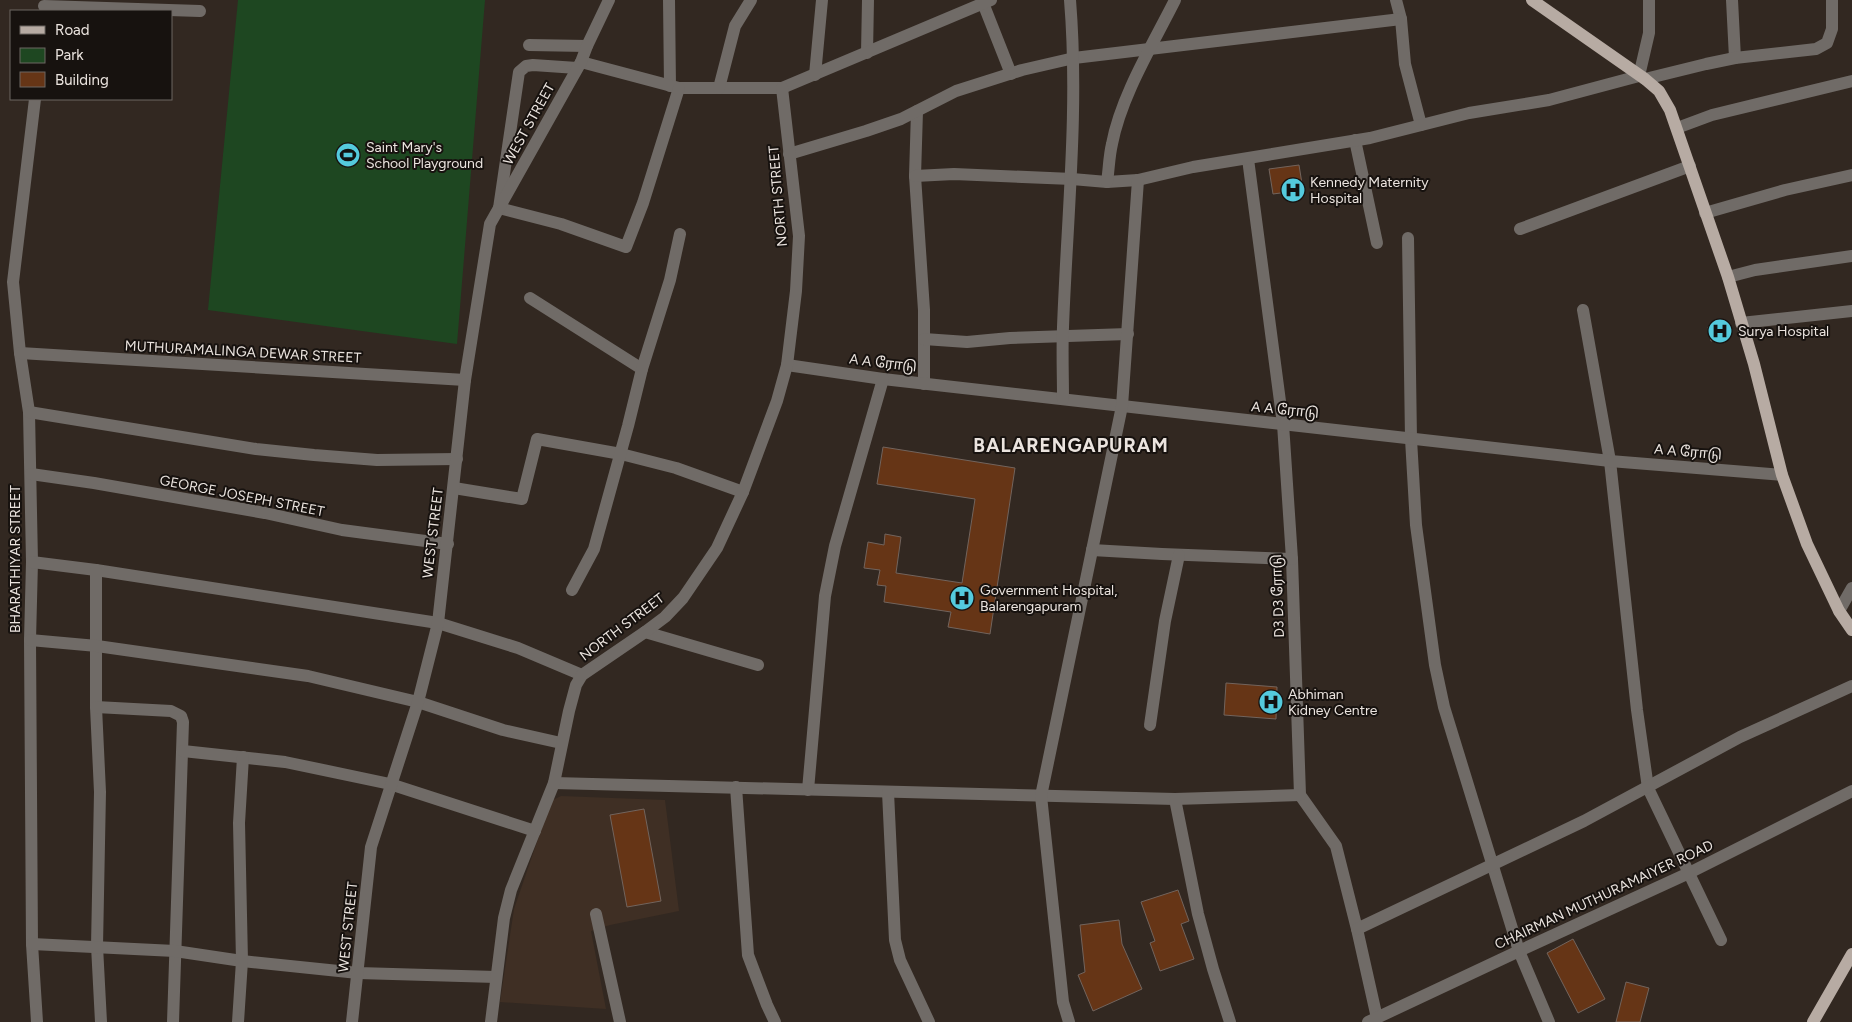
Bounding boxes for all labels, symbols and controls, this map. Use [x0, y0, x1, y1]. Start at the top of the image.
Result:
legend [10, 10, 172, 100]
text: Road [55, 21, 90, 39]
text: Park [55, 46, 84, 64]
text: Building [55, 71, 109, 89]
street label: WEST STREET [500, 80, 559, 168]
place label: Saint Mary's School Playground [366, 139, 483, 172]
sports icon: Saint Mary's School Playground [335, 142, 361, 168]
street label: NORTH STREET [765, 144, 791, 247]
place label: Kennedy Maternity Hospital [1310, 174, 1429, 207]
hospital icon: Kennedy Maternity Hospital [1280, 177, 1306, 203]
hospital icon: Surya Hospital [1707, 318, 1733, 344]
place label: Surya Hospital [1738, 323, 1829, 340]
street label: MUTHURAMALINGA DEWAR STREET [124, 337, 362, 367]
street label: A A ரோடு [848, 350, 918, 377]
street label: A A ரோடு [1250, 398, 1320, 423]
district label: BALARENGAPURAM [973, 434, 1169, 457]
street label: A A ரோடு [1653, 441, 1723, 464]
street label: GEORGE JOSEPH STREET [158, 472, 326, 520]
street label: BHARATHIYAR STREET [7, 485, 24, 633]
street label: WEST STREET [419, 487, 447, 579]
street label: D3 D3 ரோடு [1268, 554, 1289, 638]
place label: Government Hospital, Balarengapuram [980, 582, 1117, 615]
hospital icon: Government Hospital, Balarengapuram [949, 585, 975, 611]
street label: NORTH STREET [576, 590, 668, 664]
place label: Abhiman Kidney Centre [1288, 686, 1378, 719]
hospital icon: Abhiman Kidney Centre [1258, 689, 1284, 715]
street label: CHAIRMAN MUTHURAMAIYER ROAD [1492, 837, 1716, 953]
street label: WEST STREET [335, 881, 361, 973]

